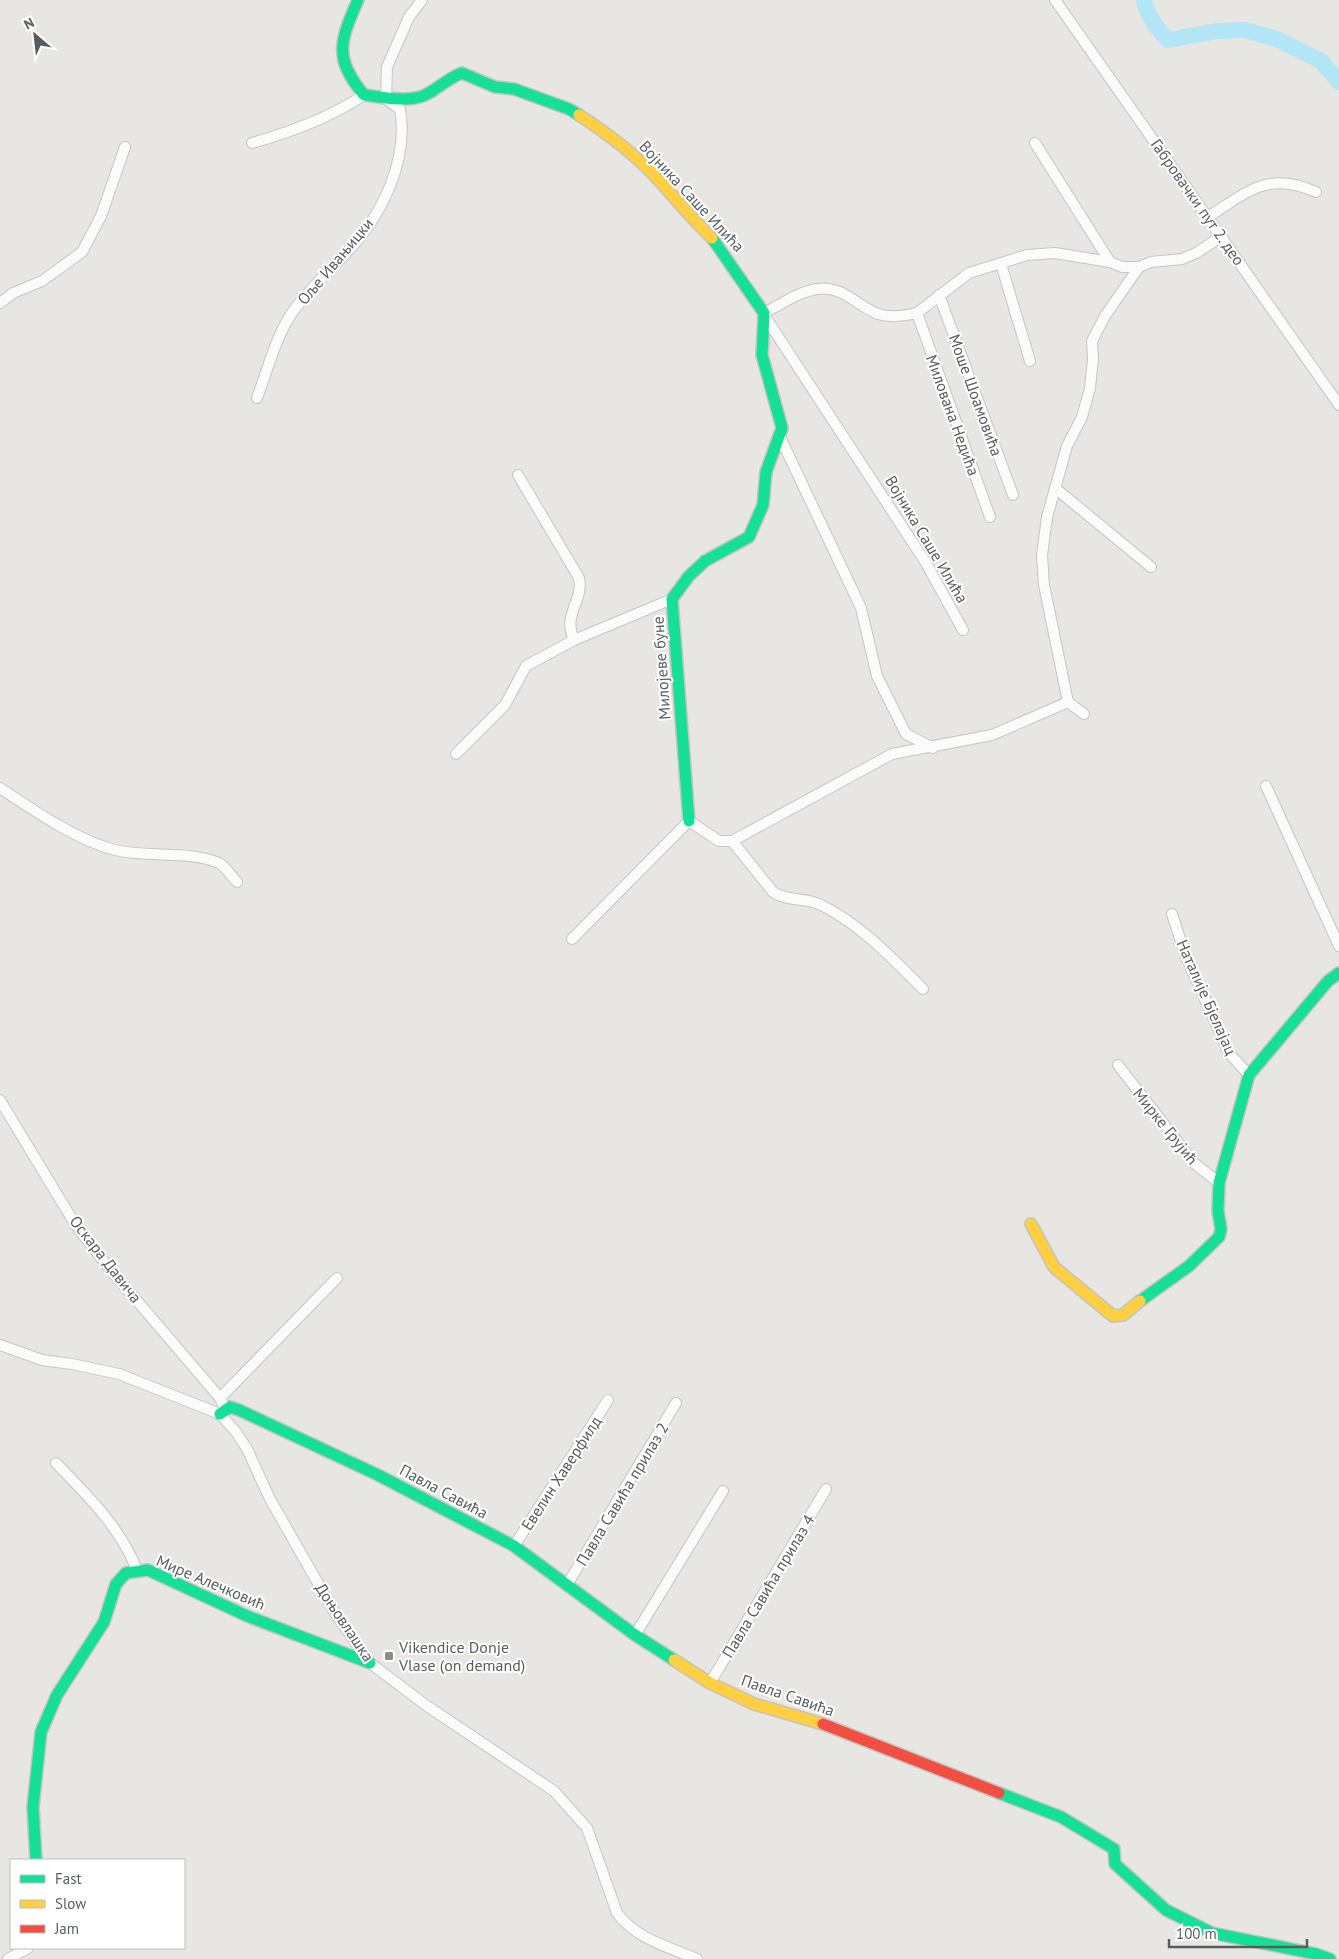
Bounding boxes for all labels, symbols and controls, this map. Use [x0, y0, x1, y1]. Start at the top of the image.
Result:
north arrow [10, 10, 60, 60]
text: N [21, 13, 37, 34]
street label: Габровачки пут 2. део [1147, 135, 1249, 269]
street label: Војника Саше Илића [635, 136, 749, 256]
street label: Оље Ивањицки [293, 213, 377, 309]
street label: Моше Шоамовића [945, 331, 1007, 459]
street label: Милована Недића [922, 352, 984, 478]
street label: Војника Саше Илића [881, 472, 973, 606]
street label: Милојеве буне [647, 616, 675, 720]
street label: Наталије Бјелајац [1173, 936, 1241, 1058]
street label: Мирке Грујић [1129, 1084, 1203, 1168]
street label: Оскара Давича [66, 1211, 146, 1307]
street label: Евелин Хаверфилд [517, 1412, 606, 1534]
street label: Павла Савића прилаз 2 [571, 1419, 673, 1569]
street label: Павла Савића [396, 1459, 492, 1523]
street label: Павла Савића прилаз 4 [717, 1511, 819, 1661]
street label: Мире Алечковић [153, 1550, 269, 1614]
street label: Доњовлашка [311, 1579, 379, 1665]
place label: Vikendice Donje Vlase (on demand) [398, 1637, 525, 1675]
marker: Vikendice Donje Vlase (on demand) [383, 1650, 395, 1662]
street label: Павла Савића [739, 1670, 837, 1720]
legend [10, 1859, 185, 1949]
text: Fast [55, 1869, 82, 1888]
text: Slow [55, 1894, 86, 1913]
scale bar [1169, 1916, 1306, 1948]
text: Jam [54, 1919, 79, 1938]
text: 100 m [1176, 1924, 1217, 1943]

